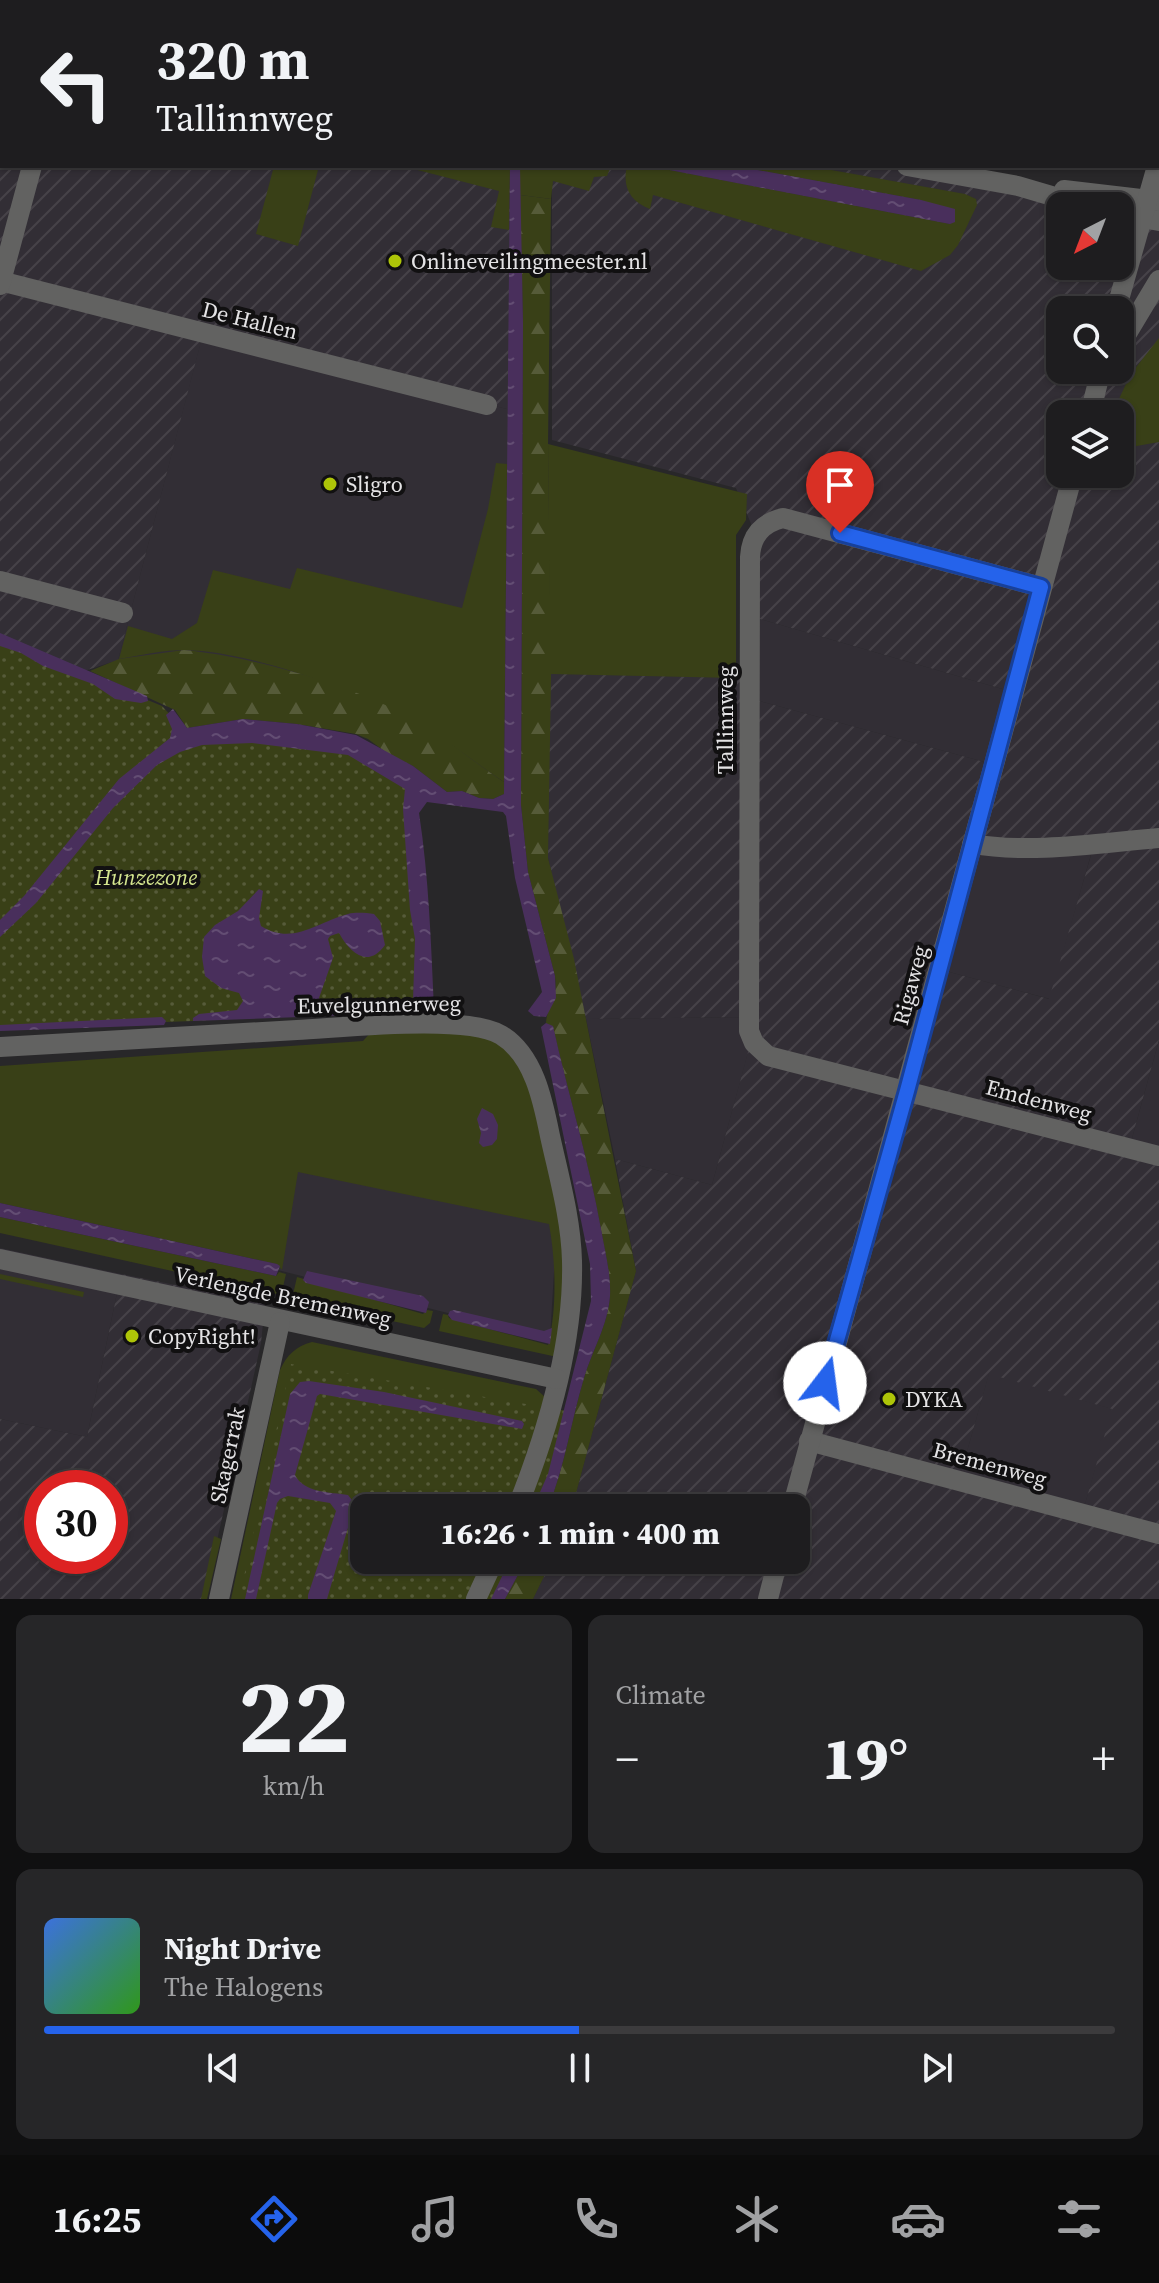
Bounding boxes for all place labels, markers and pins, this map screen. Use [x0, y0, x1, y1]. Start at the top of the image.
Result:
place label: Onlineveilingmeester.nl [411, 246, 648, 276]
marker: Onlineveilingmeester.nl [386, 252, 404, 270]
pin [806, 451, 874, 533]
place label: Sligro [346, 469, 403, 499]
marker: Sligro [321, 475, 339, 493]
place label: CopyRight! [148, 1321, 256, 1351]
marker: CopyRight! [123, 1327, 141, 1345]
place label: DYKA [905, 1384, 963, 1414]
marker: DYKA [880, 1390, 898, 1408]

